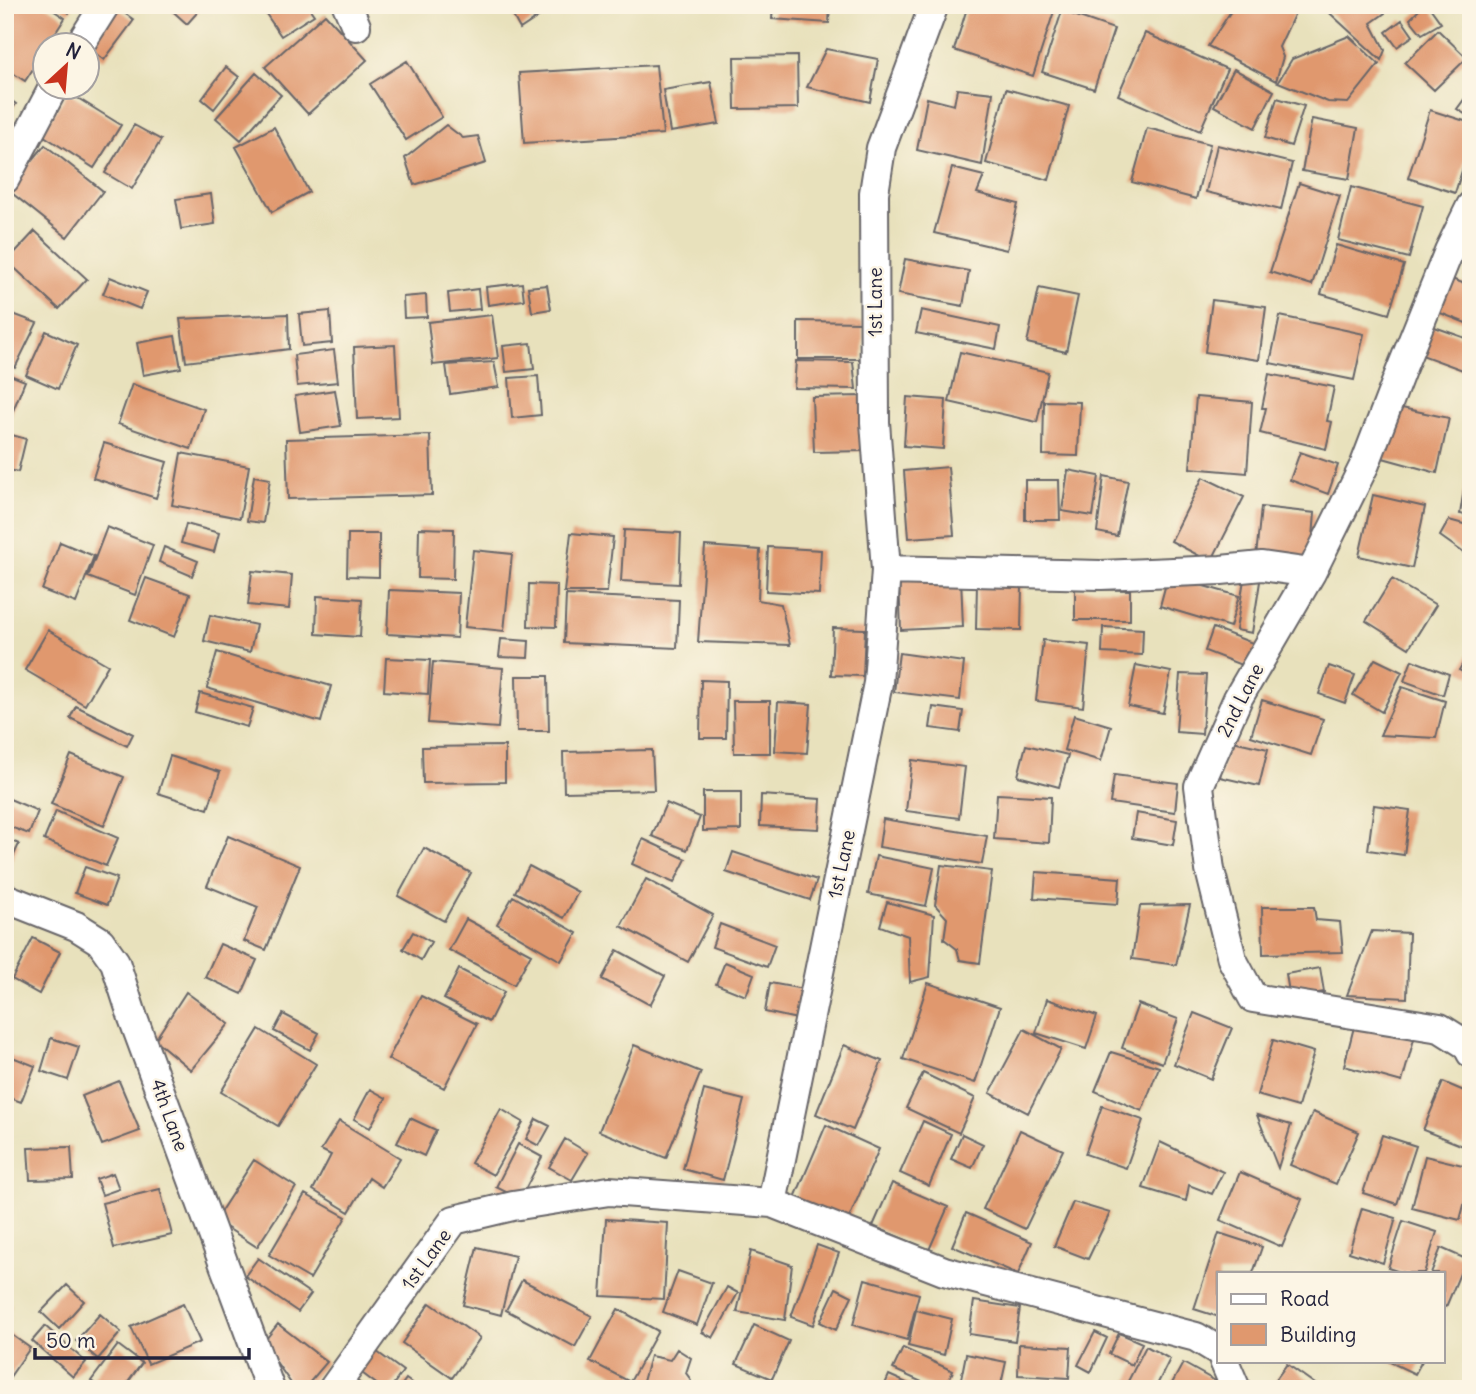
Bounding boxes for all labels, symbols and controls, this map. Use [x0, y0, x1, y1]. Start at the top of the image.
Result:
north arrow [32, 32, 102, 102]
text: N [62, 37, 85, 64]
street label: 1st Lane [863, 267, 887, 337]
street label: 2nd Lane [1211, 659, 1269, 741]
street label: 1st Lane [822, 828, 860, 900]
street label: 4th Lane [146, 1076, 194, 1154]
street label: 1st Lane [396, 1224, 456, 1294]
legend [1217, 1272, 1444, 1362]
text: Road [1280, 1285, 1329, 1312]
scale bar [35, 1317, 248, 1361]
text: Building [1280, 1321, 1356, 1348]
text: 50 m [46, 1327, 95, 1354]

